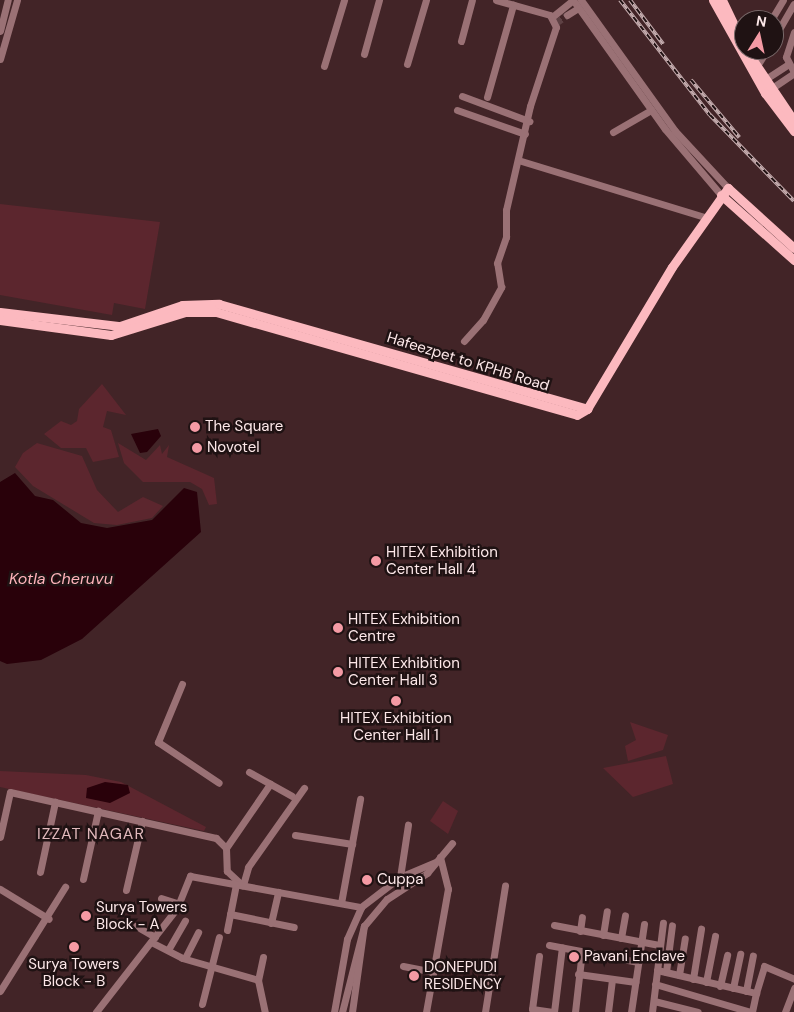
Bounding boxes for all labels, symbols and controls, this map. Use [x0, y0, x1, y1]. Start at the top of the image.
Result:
north arrow [734, 10, 784, 60]
text: N [755, 11, 768, 31]
street label: Hafeezpet to KPHB Road [385, 329, 551, 395]
place label: The Square [205, 418, 283, 436]
marker: The Square [189, 421, 201, 433]
place label: Novotel [207, 439, 260, 457]
marker: Novotel [191, 442, 203, 454]
place label: HITEX Exhibition Center Hall 4 [386, 543, 498, 578]
marker: HITEX Exhibition Center Hall 4 [370, 555, 382, 567]
water label: Kotla Cheruvu [9, 569, 113, 589]
place label: HITEX Exhibition Centre [348, 610, 460, 645]
marker: HITEX Exhibition Centre [332, 622, 344, 634]
place label: HITEX Exhibition Center Hall 3 [348, 654, 460, 689]
marker: HITEX Exhibition Center Hall 3 [332, 666, 344, 678]
marker: HITEX Exhibition Center Hall 1 [390, 695, 402, 707]
place label: HITEX Exhibition Center Hall 1 [340, 709, 452, 744]
district label: IZZAT NAGAR [36, 824, 146, 844]
place label: Cuppa [377, 871, 423, 889]
marker: Cuppa [361, 874, 373, 886]
place label: Surya Towers Block - A [96, 898, 187, 933]
marker: Surya Towers Block - A [80, 910, 92, 922]
marker: Surya Towers Block - B [68, 941, 80, 953]
place label: Pavani Enclave [584, 948, 685, 966]
marker: Pavani Enclave [568, 951, 580, 963]
place label: Surya Towers Block - B [28, 955, 120, 990]
place label: DONEPUDI RESIDENCY [424, 958, 502, 993]
marker: DONEPUDI RESIDENCY [408, 970, 420, 982]

